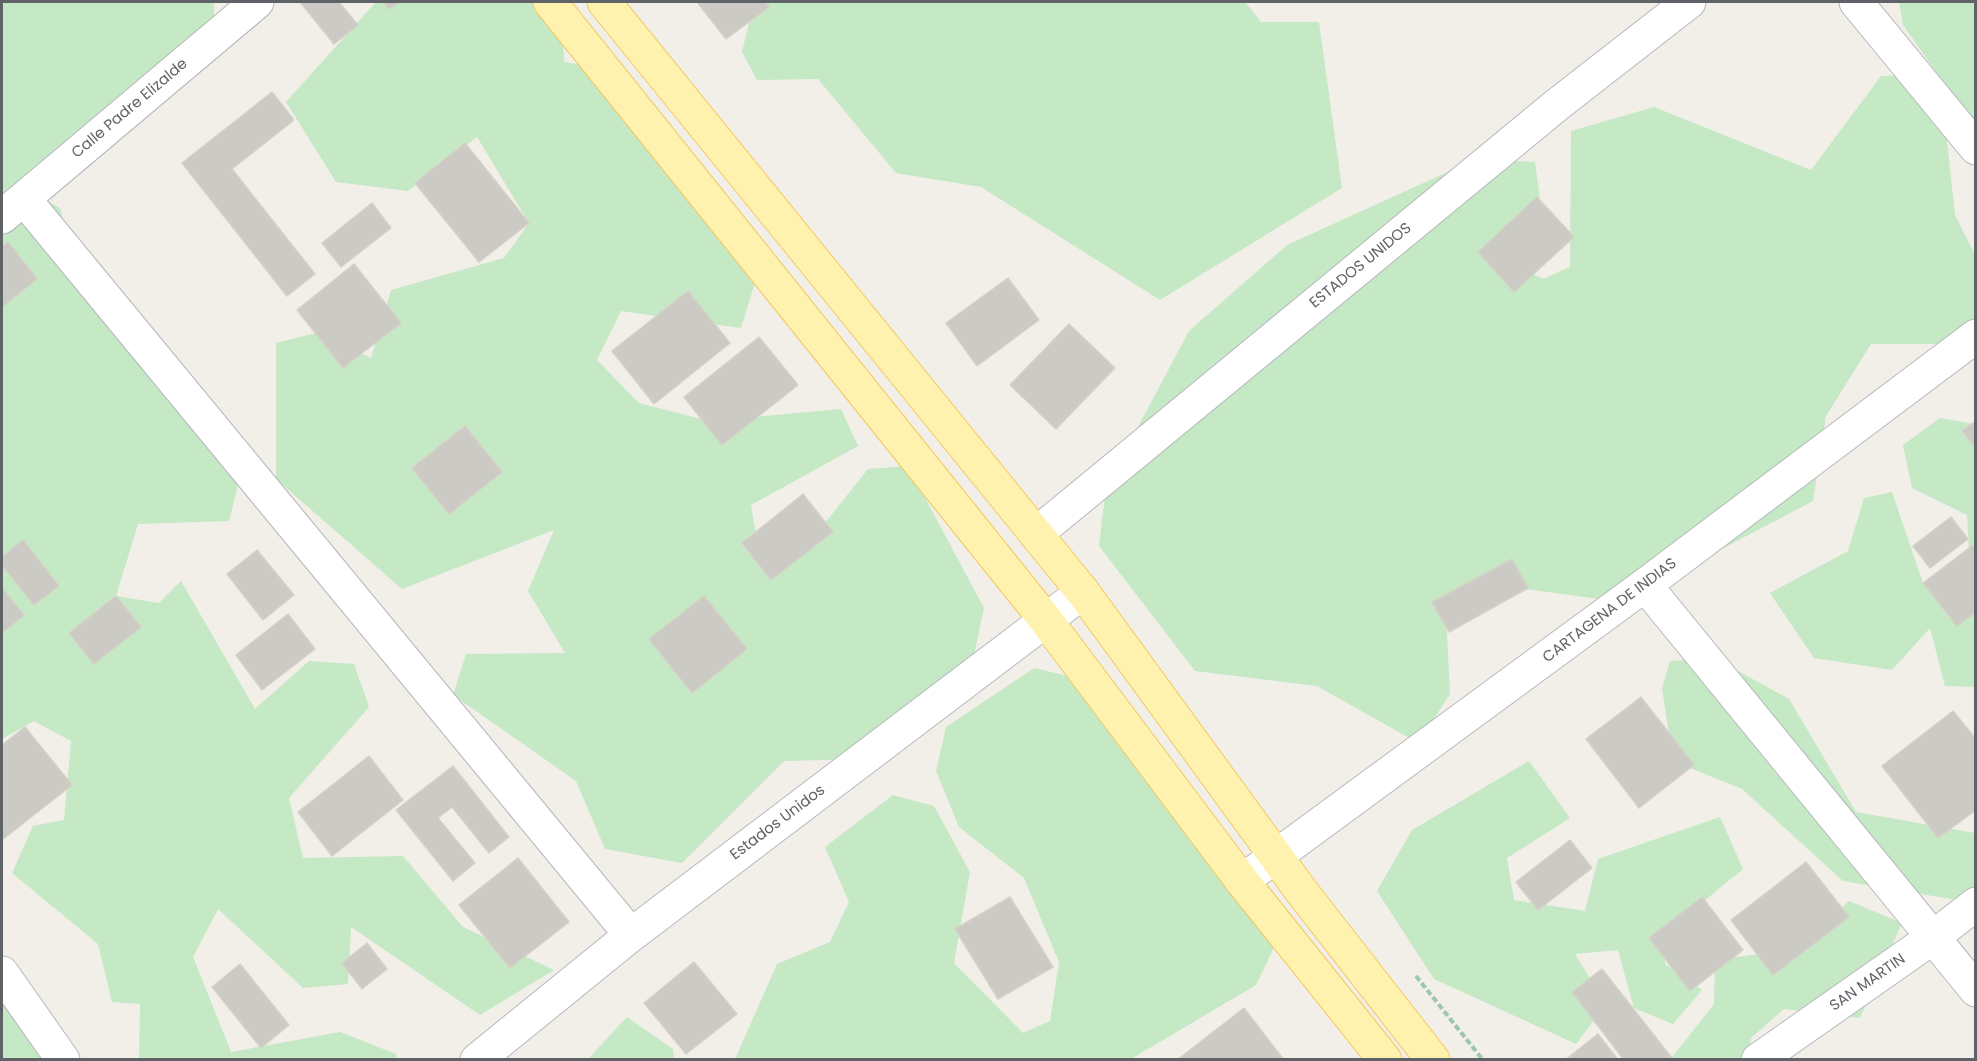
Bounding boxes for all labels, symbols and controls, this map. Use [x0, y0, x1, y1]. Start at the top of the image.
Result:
street label: Calle Padre Elizalde [69, 55, 191, 163]
street label: ESTADOS UNIDOS [1307, 220, 1415, 312]
street label: CARTAGENA DE INDIAS [1540, 555, 1680, 667]
street label: Estados Unidos [727, 782, 829, 864]
street label: SAN MARTIN [1827, 950, 1909, 1016]

